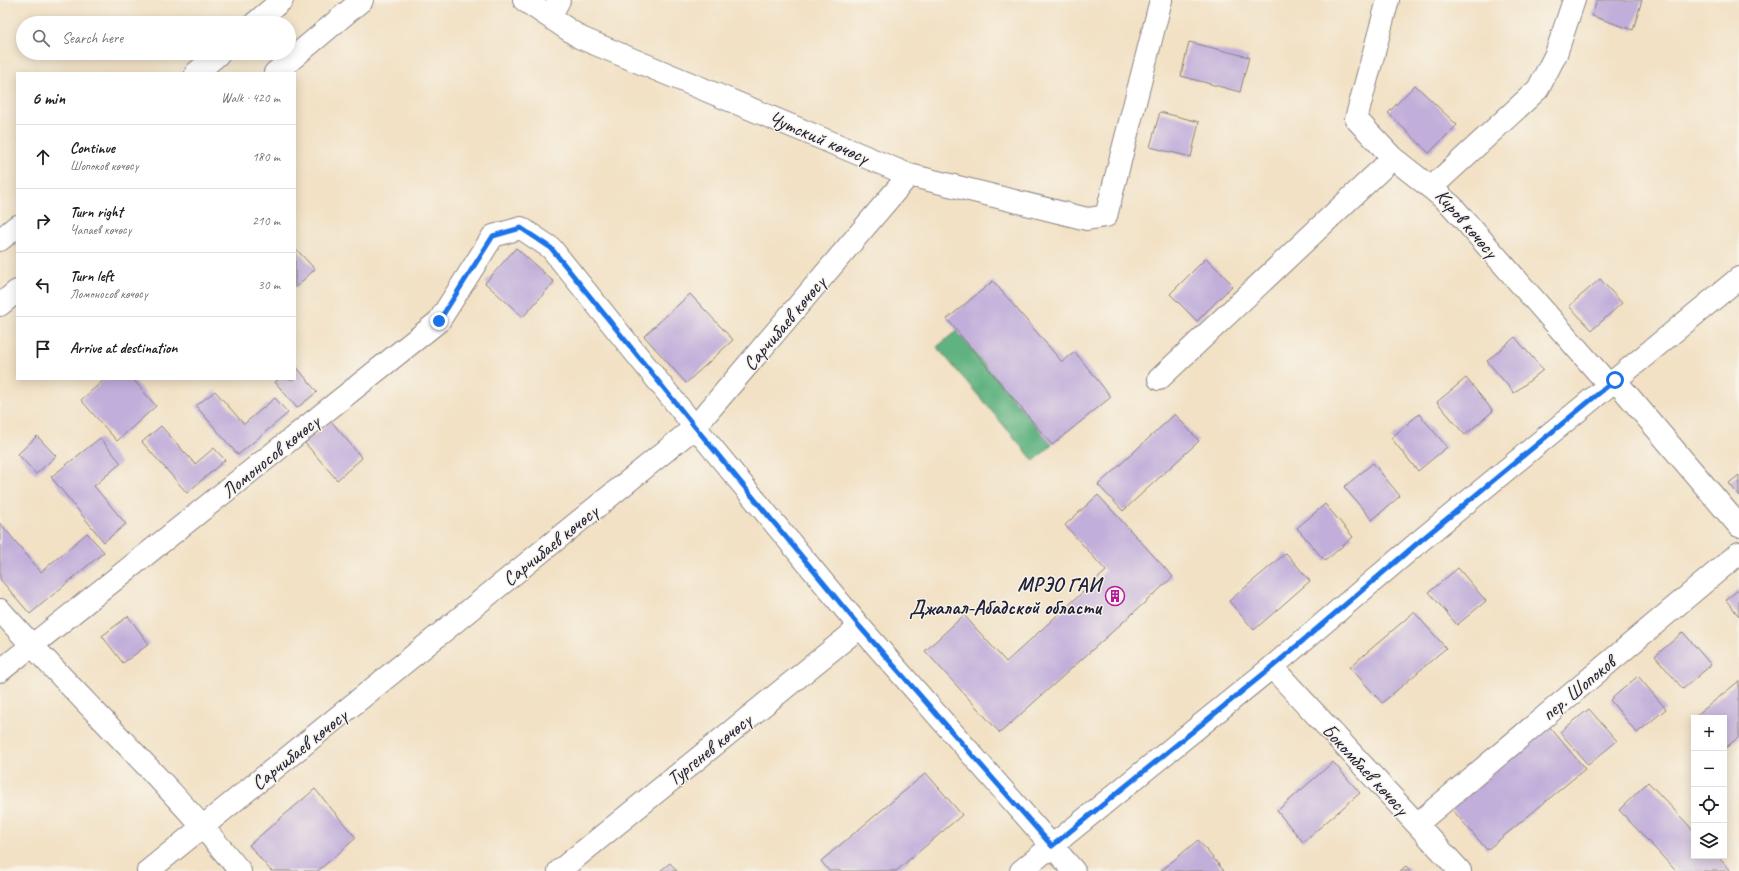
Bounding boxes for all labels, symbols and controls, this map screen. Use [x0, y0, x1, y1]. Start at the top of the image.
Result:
search box [16, 16, 296, 60]
icon: search [30, 27, 52, 49]
text: Search here [62, 29, 123, 48]
text: 6 min [32, 88, 65, 109]
text: Walk · 420 m [221, 90, 280, 106]
street label: Чутский көчөсү [765, 105, 874, 170]
text: Continue [70, 139, 115, 158]
icon: ahead [32, 146, 54, 168]
text: 180 m [252, 149, 280, 165]
text: Шопоков көчөсү [70, 158, 139, 174]
street label: Киров көчөсү [1430, 183, 1505, 264]
text: Turn right [70, 203, 123, 222]
icon: right [32, 210, 54, 232]
text: 210 m [252, 213, 280, 229]
text: Чапаев көчөсү [70, 222, 132, 238]
text: Turn left [70, 267, 113, 286]
street label: Сарчибаев көчөсү [737, 270, 832, 376]
icon: left [32, 274, 54, 296]
text: 30 m [258, 277, 280, 293]
text: Ломоносов көчөсү [70, 286, 148, 302]
route end [430, 312, 448, 330]
icon: arrive [32, 338, 54, 360]
text: Arrive at destination [70, 339, 177, 358]
route start [1606, 371, 1624, 389]
street label: Ломоносов көчөсү [216, 408, 326, 504]
street label: Сарчибаев көчөсү [497, 498, 605, 592]
place label: МРЭО ГАИ Джалал-Абадской области [909, 572, 1104, 620]
building icon: МРЭО ГАИ Джалал-Абадской области [1104, 585, 1126, 607]
street label: пер. Шопоков [1536, 648, 1623, 726]
street label: Сарчибаев көчөсү [246, 702, 354, 796]
street label: Тургенев көчөсү [662, 707, 758, 791]
map controls [1691, 715, 1727, 859]
button: + [1691, 715, 1727, 751]
street label: Бокомбаев көчөсү [1317, 718, 1416, 822]
button: − [1691, 751, 1727, 787]
button: locate [1691, 787, 1727, 823]
button: layers [1691, 823, 1727, 859]

